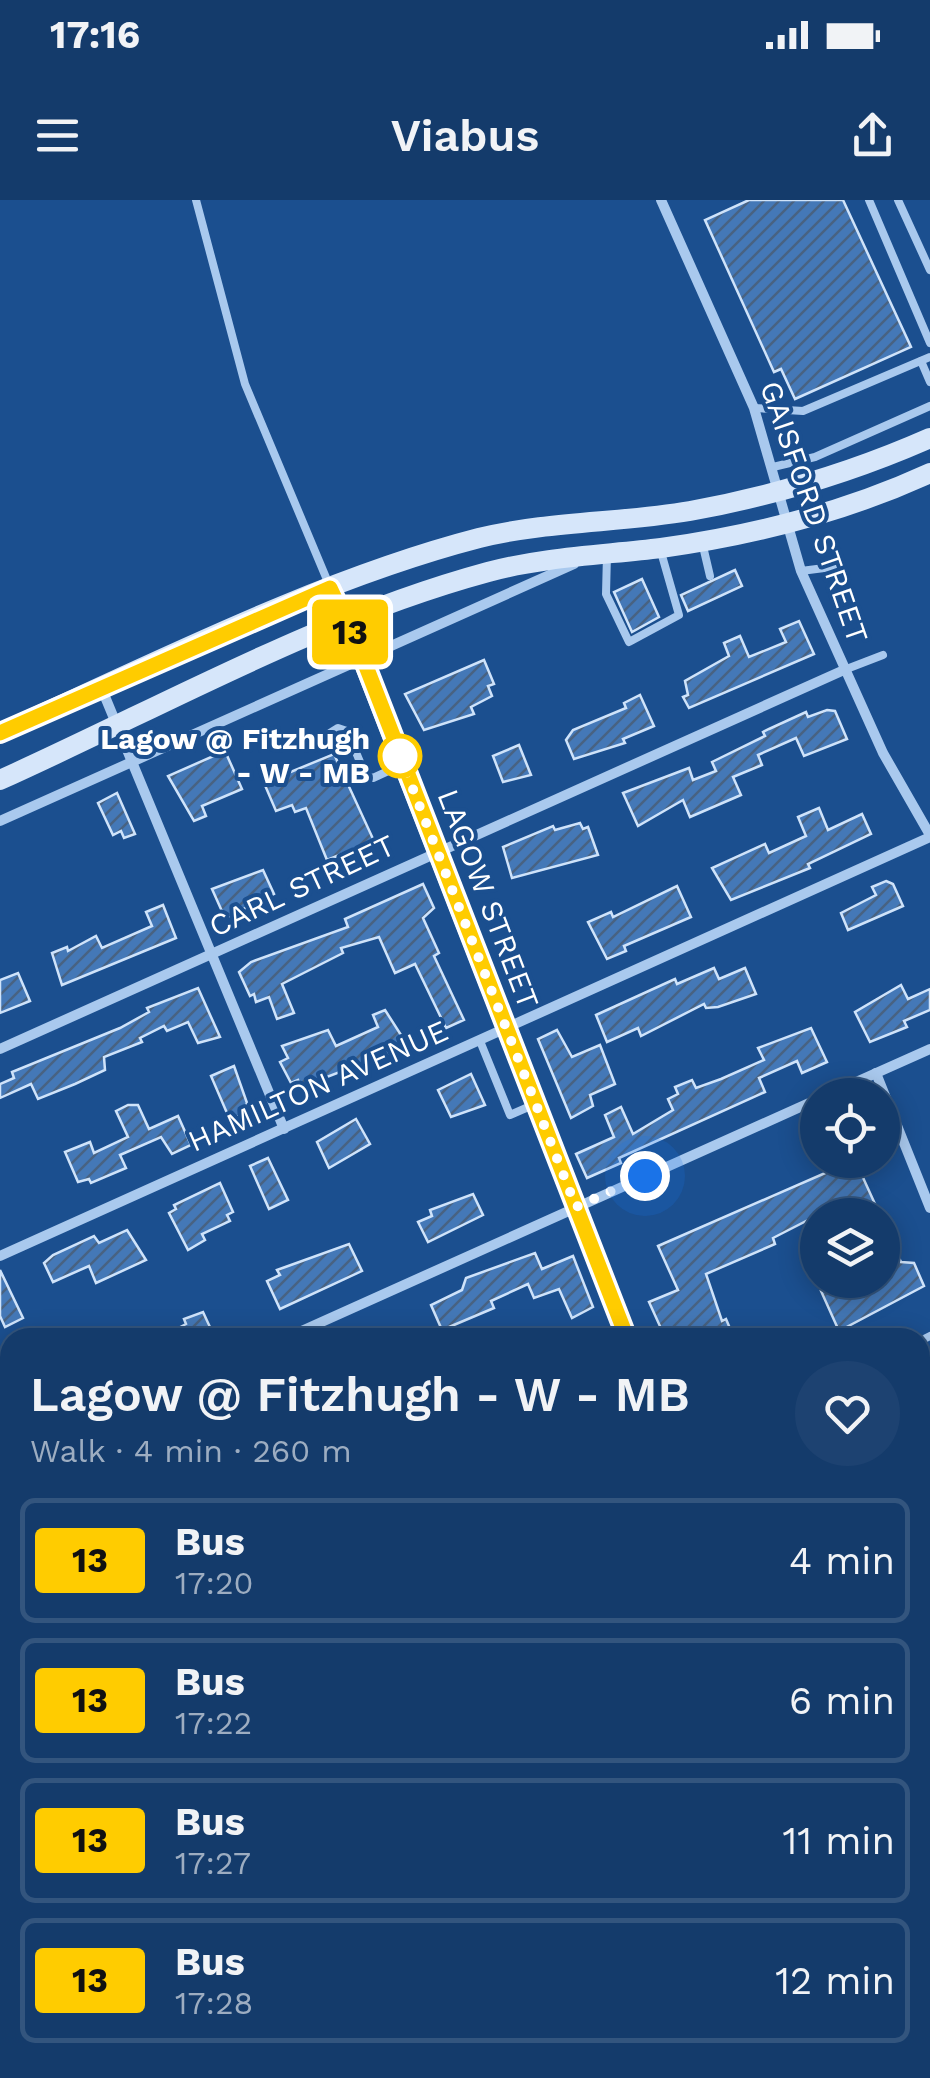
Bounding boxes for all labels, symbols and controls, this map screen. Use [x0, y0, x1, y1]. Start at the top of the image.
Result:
text: 17:16 [50, 13, 140, 57]
icon: menu [30, 108, 85, 163]
icon: share [845, 108, 900, 163]
text: Viabus [391, 109, 539, 162]
street label: GAISFORD STREET [753, 376, 876, 647]
line badge: 13 [305, 600, 395, 664]
text: 13 [332, 611, 368, 653]
place label: Lagow @ Fitzhugh - W - MB [100, 721, 370, 790]
marker: Lagow @ Fitzhugh - W - MB [379, 735, 421, 777]
street label: LAGOW STREET [431, 784, 546, 1013]
street label: CARL STREET [204, 827, 400, 944]
street label: HAMILTON AVENUE [183, 1013, 453, 1159]
map controls [800, 1078, 900, 1298]
button: locate [800, 1078, 900, 1178]
your location [620, 1151, 670, 1201]
button: layers [800, 1198, 900, 1298]
button: heart [795, 1361, 900, 1466]
text: Lagow @ Fitzhugh - W - MB [30, 1366, 690, 1423]
text: Walk · 4 min · 260 m [30, 1432, 352, 1470]
text: Bus [175, 1520, 245, 1564]
text: 13 [72, 1539, 108, 1581]
text: 4 min [789, 1539, 895, 1583]
text: 17:20 [175, 1564, 253, 1602]
text: Bus [175, 1660, 245, 1704]
text: 13 [72, 1679, 108, 1721]
text: 6 min [789, 1679, 895, 1723]
text: 17:22 [175, 1704, 252, 1742]
text: Bus [175, 1800, 245, 1844]
text: 13 [72, 1819, 108, 1861]
text: 11 min [783, 1819, 895, 1863]
text: 17:27 [175, 1844, 251, 1882]
text: Bus [175, 1940, 245, 1984]
text: 13 [72, 1959, 108, 2001]
text: 12 min [775, 1959, 895, 2003]
text: 17:28 [175, 1984, 253, 2022]

